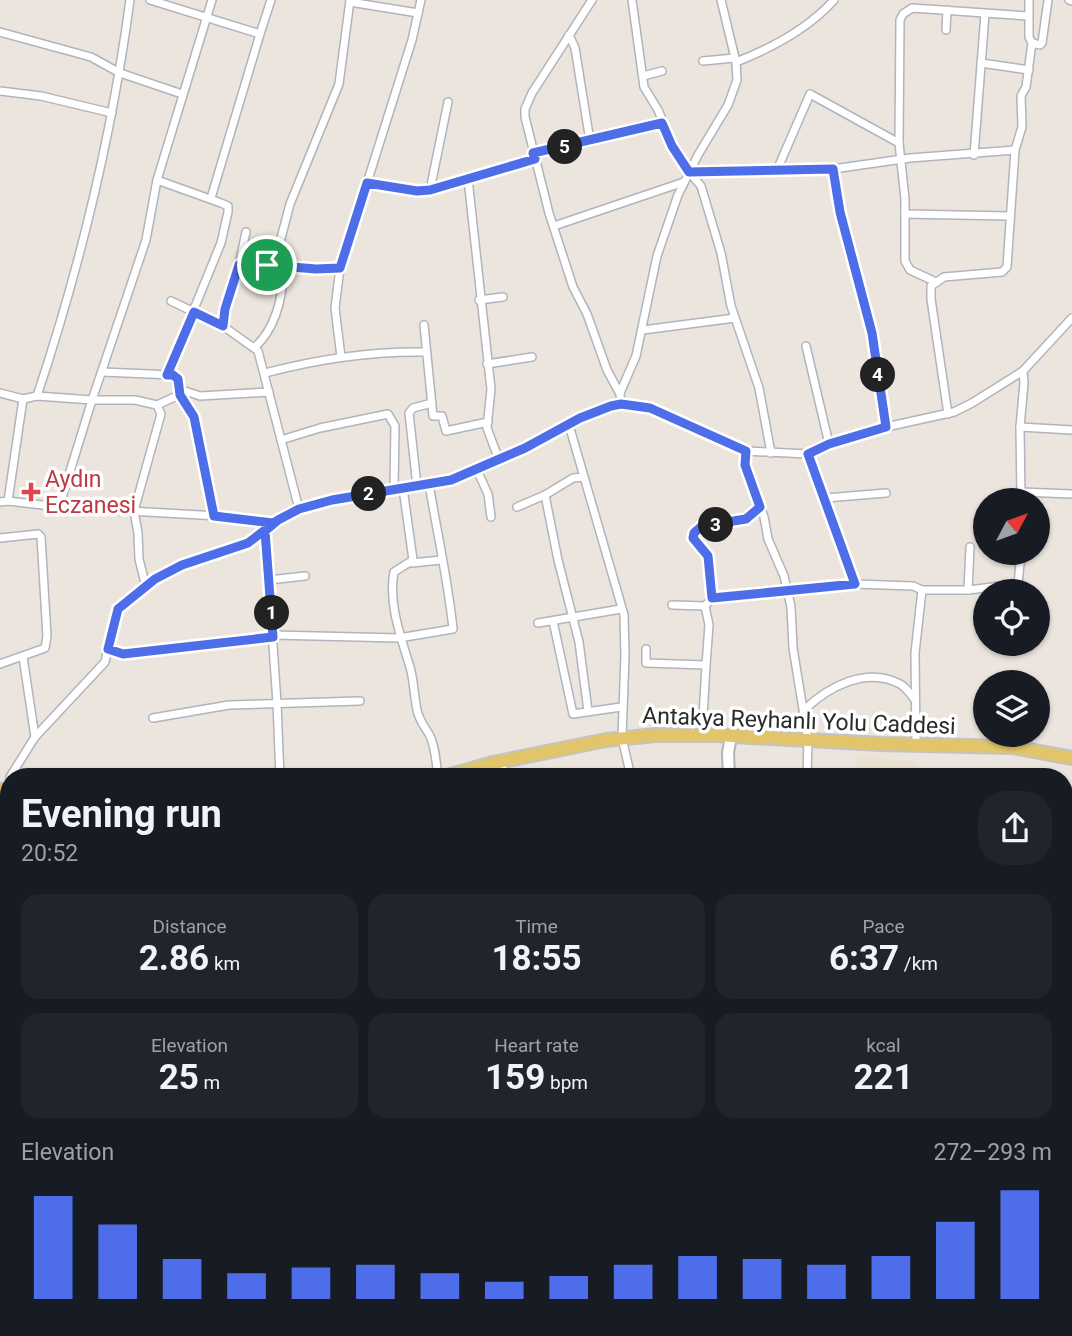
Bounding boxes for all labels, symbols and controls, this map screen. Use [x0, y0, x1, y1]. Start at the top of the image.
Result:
pin: 5 [548, 130, 582, 164]
text: 5 [559, 135, 570, 158]
pin [237, 235, 297, 295]
icon: arrive [248, 246, 286, 284]
pin: 4 [860, 358, 896, 392]
text: 4 [872, 363, 883, 386]
place label: Aydın Eczanesi [45, 466, 136, 519]
pin: 2 [352, 476, 386, 512]
text: 2 [363, 482, 374, 505]
marker: Aydın Eczanesi [23, 484, 39, 500]
north arrow [973, 488, 1050, 565]
map controls [973, 488, 1050, 747]
pin: 3 [698, 508, 734, 542]
text: 3 [710, 513, 721, 536]
button: locate [973, 579, 1050, 656]
pin: 1 [254, 596, 290, 630]
text: 1 [266, 601, 277, 624]
button: layers [973, 670, 1050, 747]
street label: Antakya Reyhanlı Yolu Caddesi [642, 702, 956, 740]
button: share [978, 791, 1052, 865]
text: Evening run [21, 792, 222, 836]
text: 20:52 [21, 840, 78, 867]
text: Distance [153, 915, 226, 938]
text: Time [515, 915, 558, 938]
text: Pace [862, 915, 905, 938]
text: 2.86 [139, 938, 209, 979]
text: 18:55 [491, 938, 582, 979]
text: 6:37 [829, 938, 899, 979]
text: km [209, 952, 240, 975]
text: /km [899, 952, 938, 975]
text: Elevation [151, 1034, 228, 1057]
text: Heart rate [494, 1034, 579, 1057]
text: kcal [866, 1034, 901, 1057]
text: 25 [159, 1057, 199, 1098]
text: 159 [485, 1057, 545, 1098]
text: 221 [853, 1057, 914, 1098]
text: m [199, 1071, 220, 1094]
text: bpm [545, 1071, 588, 1094]
text: Elevation [21, 1139, 114, 1166]
text: 272–293 m [933, 1139, 1052, 1166]

